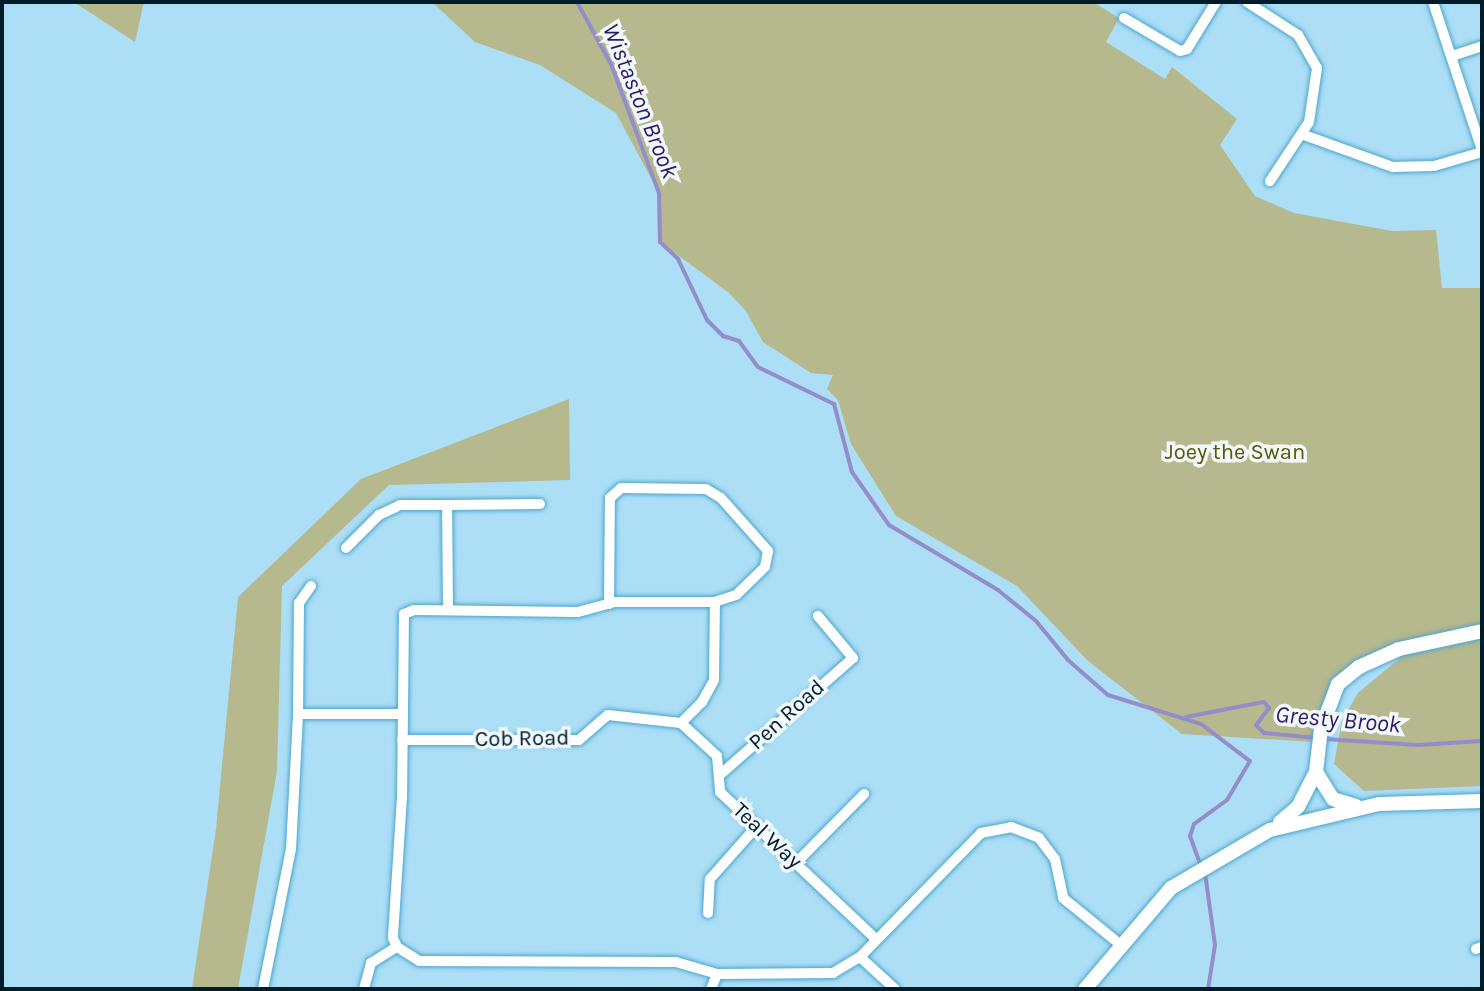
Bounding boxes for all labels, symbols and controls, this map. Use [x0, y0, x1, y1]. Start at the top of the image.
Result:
water label: Wistaston Brook [596, 19, 684, 183]
park label: Joey the Swan [1165, 440, 1305, 466]
street label: Pen Road [744, 674, 830, 756]
water label: Gresty Brook [1274, 700, 1402, 740]
street label: Cob Road [475, 725, 569, 753]
street label: Teal Way [727, 797, 807, 875]

